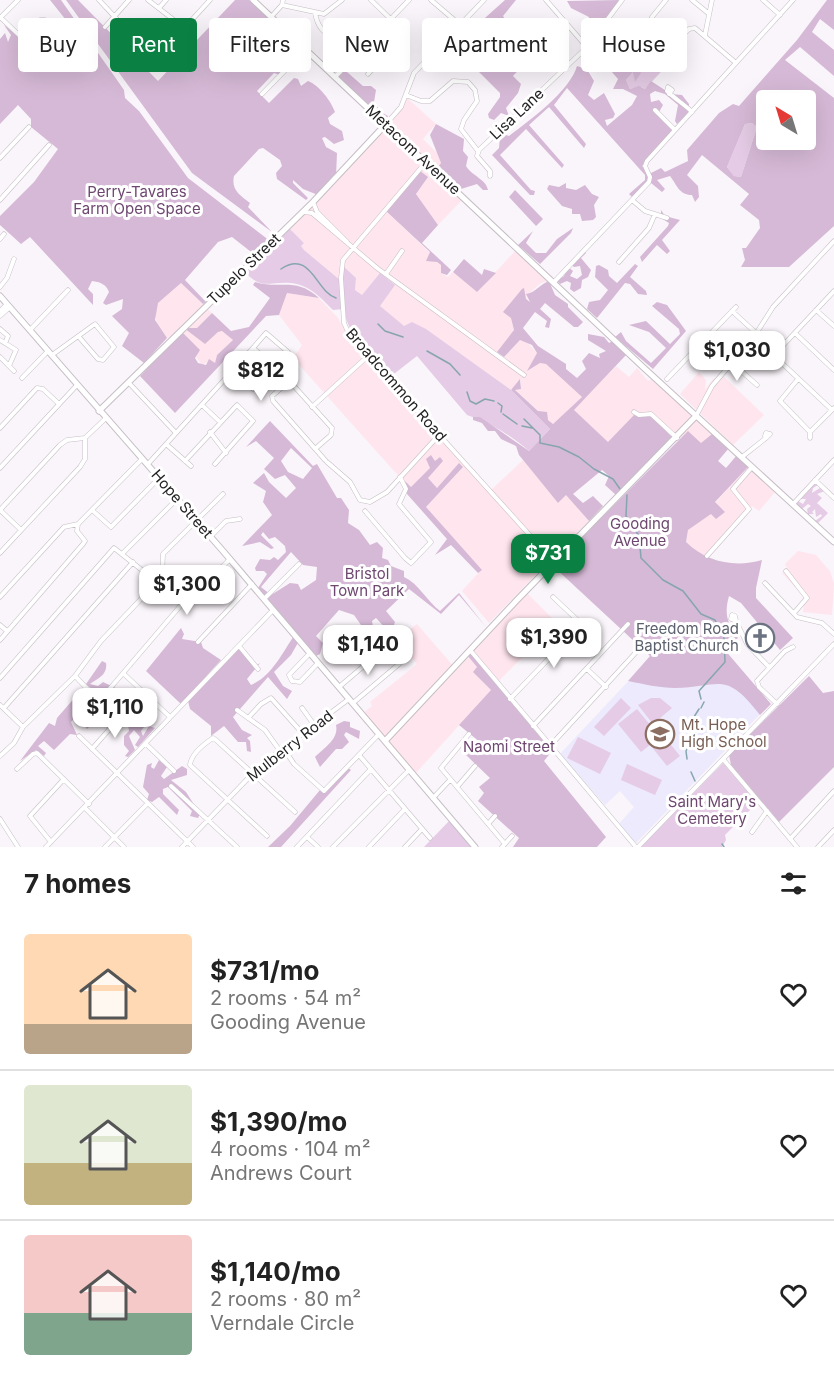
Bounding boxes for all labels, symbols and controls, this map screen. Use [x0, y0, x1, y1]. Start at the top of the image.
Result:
chip: Buy [18, 18, 98, 72]
chip: Rent [110, 18, 197, 72]
chip: Filters [209, 18, 311, 72]
chip: New [323, 18, 410, 72]
chip: Apartment [422, 18, 569, 72]
chip: House [581, 18, 687, 72]
street label: Lisa Lane [486, 84, 548, 143]
north arrow [756, 90, 816, 150]
map controls [756, 90, 816, 150]
street label: Metacom Avenue [362, 101, 465, 199]
park label: Perry-Tavares Farm Open Space [73, 182, 201, 218]
street label: Tupelo Street [203, 229, 284, 308]
street label: Broadcommon Road [342, 324, 451, 445]
pin: $1,030 [688, 331, 786, 382]
text: $1,030 [703, 338, 771, 362]
pin: $812 [225, 351, 297, 402]
text: $812 [237, 358, 285, 382]
street label: Hope Street [147, 466, 217, 542]
park label: Gooding Avenue [610, 514, 670, 550]
pin: $731 [512, 534, 584, 585]
text: $731 [525, 541, 571, 565]
park label: Bristol Town Park [330, 564, 405, 600]
pin: $1,300 [138, 565, 236, 616]
text: $1,300 [153, 572, 221, 596]
pin: $1,390 [505, 618, 603, 669]
place label: Freedom Road Baptist Church [634, 619, 739, 655]
church icon: Freedom Road Baptist Church [744, 622, 776, 654]
pin: $1,140 [319, 625, 417, 676]
text: $1,390 [520, 625, 588, 649]
text: $1,140 [337, 632, 399, 656]
pin: $1,110 [66, 688, 164, 739]
text: $1,110 [86, 695, 144, 719]
street label: Mulberry Road [243, 706, 337, 785]
place label: Mt. Hope High School [681, 715, 767, 751]
school or university icon: Mt. Hope High School [644, 718, 676, 750]
park label: Naomi Street [463, 737, 555, 756]
park label: Saint Mary's Cemetery [668, 792, 756, 828]
icon: filters [777, 867, 810, 900]
text: 7 homes [24, 868, 131, 899]
text: $731/mo [210, 955, 319, 986]
icon: home [72, 958, 144, 1030]
icon: heart [777, 978, 810, 1011]
text: 2 rooms · 54 m² [210, 986, 361, 1010]
text: Gooding Avenue [210, 1010, 366, 1034]
text: $1,390/mo [210, 1106, 347, 1137]
icon: home [72, 1109, 144, 1181]
icon: heart [777, 1129, 810, 1162]
text: 4 rooms · 104 m² [210, 1137, 370, 1161]
text: Andrews Court [210, 1161, 352, 1185]
text: $1,140/mo [210, 1256, 341, 1287]
icon: home [72, 1259, 144, 1331]
icon: heart [777, 1279, 810, 1312]
text: 2 rooms · 80 m² [210, 1287, 361, 1311]
text: Verndale Circle [210, 1311, 354, 1335]

